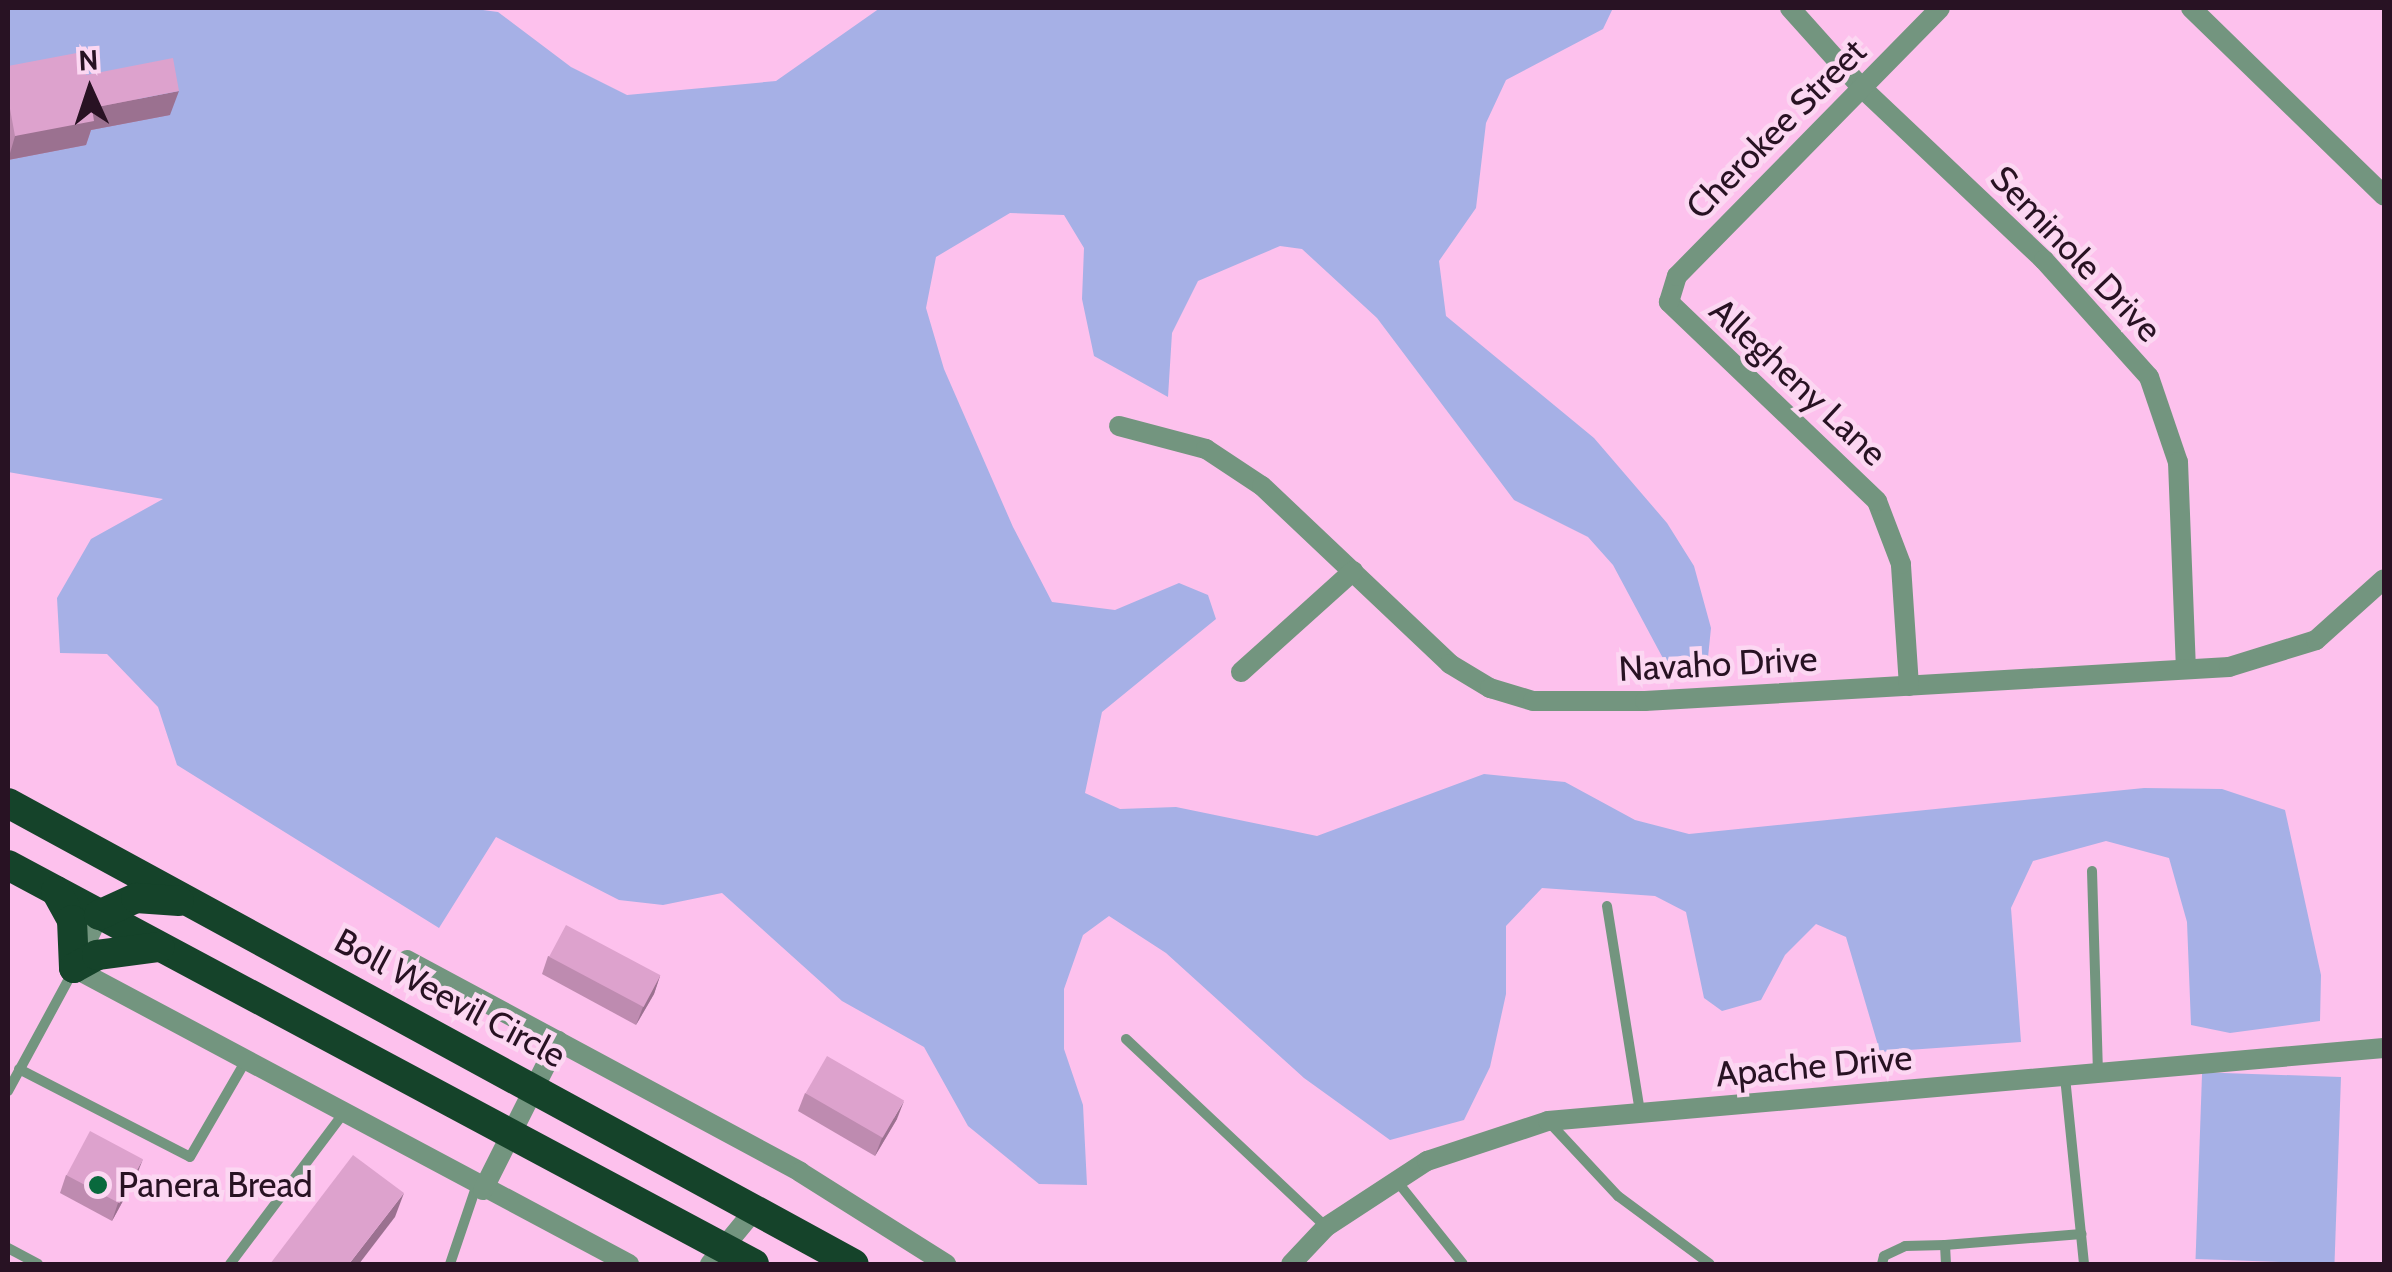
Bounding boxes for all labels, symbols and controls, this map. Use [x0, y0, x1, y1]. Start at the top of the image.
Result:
street label: Cherokee Street [1677, 30, 1875, 228]
north arrow [40, 40, 140, 140]
text: N [78, 43, 99, 78]
street label: Seminole Drive [1982, 158, 2170, 350]
street label: Allegheny Lane [1701, 289, 1895, 475]
street label: Navaho Drive [1618, 638, 1818, 690]
street label: Boll Weevil Circle [327, 920, 573, 1076]
street label: Apache Drive [1714, 1036, 1914, 1096]
place label: Panera Bread [118, 1164, 313, 1206]
marker: Panera Bread [87, 1174, 109, 1196]

